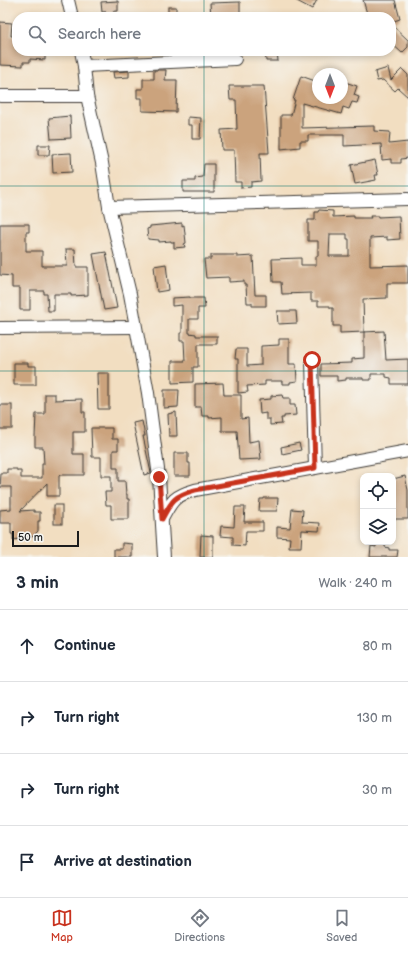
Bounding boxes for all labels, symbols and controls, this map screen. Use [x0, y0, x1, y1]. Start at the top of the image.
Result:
search box [12, 12, 396, 56]
icon: search [26, 23, 48, 45]
text: Search here [58, 25, 141, 44]
north arrow [312, 68, 348, 104]
route start [303, 351, 321, 369]
route end [150, 468, 168, 486]
map controls [360, 473, 396, 545]
button: locate [360, 473, 396, 509]
button: layers [360, 509, 396, 545]
scale bar [12, 529, 79, 548]
text: 50 m [18, 531, 43, 544]
text: 3 min [16, 573, 59, 593]
text: Walk · 240 m [318, 575, 392, 591]
icon: ahead [16, 635, 38, 657]
text: Continue [54, 636, 116, 655]
text: 80 m [363, 638, 392, 654]
icon: right [16, 707, 38, 729]
text: Turn right [54, 708, 119, 727]
text: 130 m [357, 710, 392, 726]
icon: right [16, 779, 38, 801]
text: Turn right [54, 780, 119, 799]
text: 30 m [362, 782, 392, 798]
icon: arrive [16, 851, 38, 873]
text: Arrive at destination [54, 852, 192, 871]
tab: Map [51, 907, 73, 944]
tab: Directions [174, 907, 225, 944]
tab: Saved [326, 907, 357, 944]

